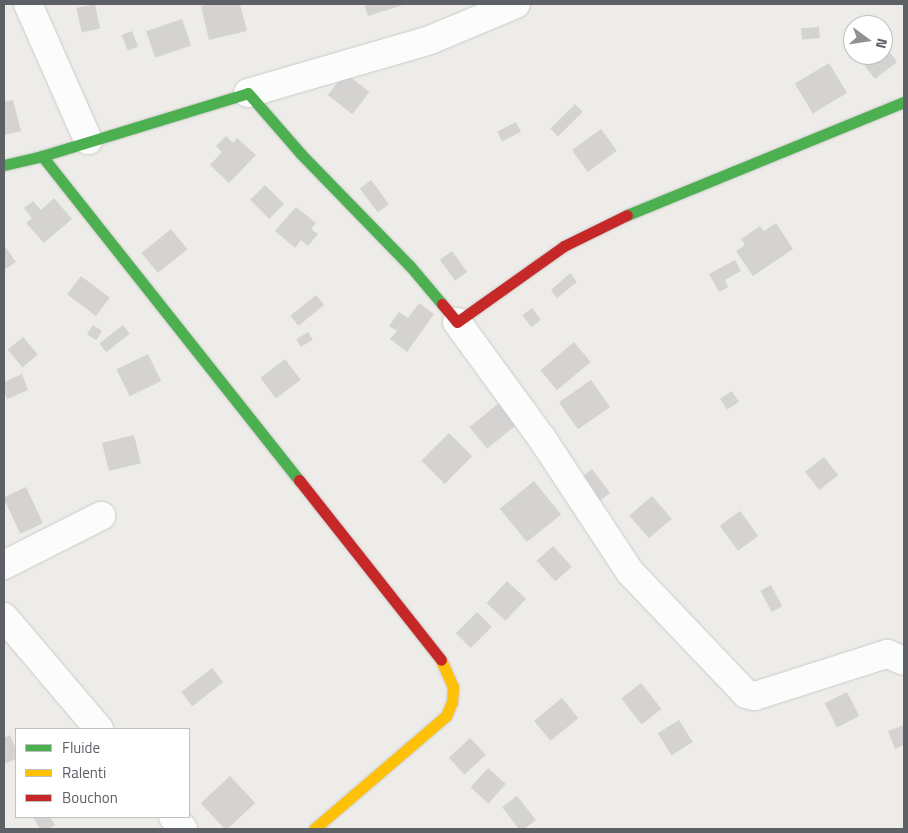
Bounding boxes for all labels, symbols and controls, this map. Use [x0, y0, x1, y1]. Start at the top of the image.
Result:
north arrow [843, 15, 893, 65]
text: N [871, 36, 893, 51]
legend [15, 728, 190, 818]
text: Fluide [62, 736, 100, 759]
text: Ralenti [62, 761, 106, 784]
text: Bouchon [62, 786, 118, 809]

